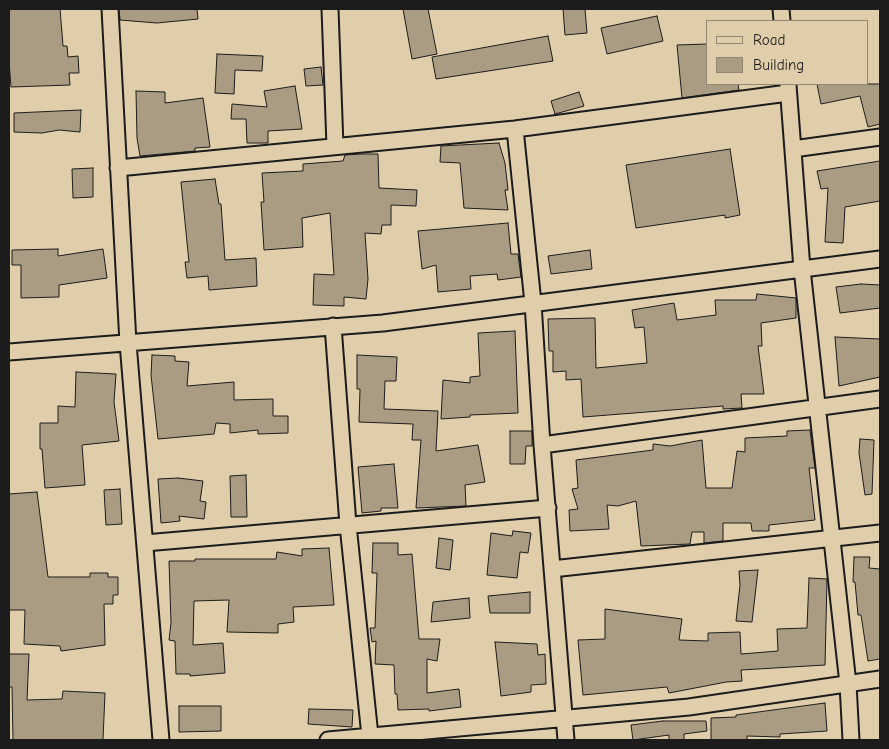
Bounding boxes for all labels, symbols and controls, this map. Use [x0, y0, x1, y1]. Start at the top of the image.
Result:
legend [706, 20, 869, 85]
text: Road [753, 31, 785, 49]
text: Building [753, 56, 804, 74]

